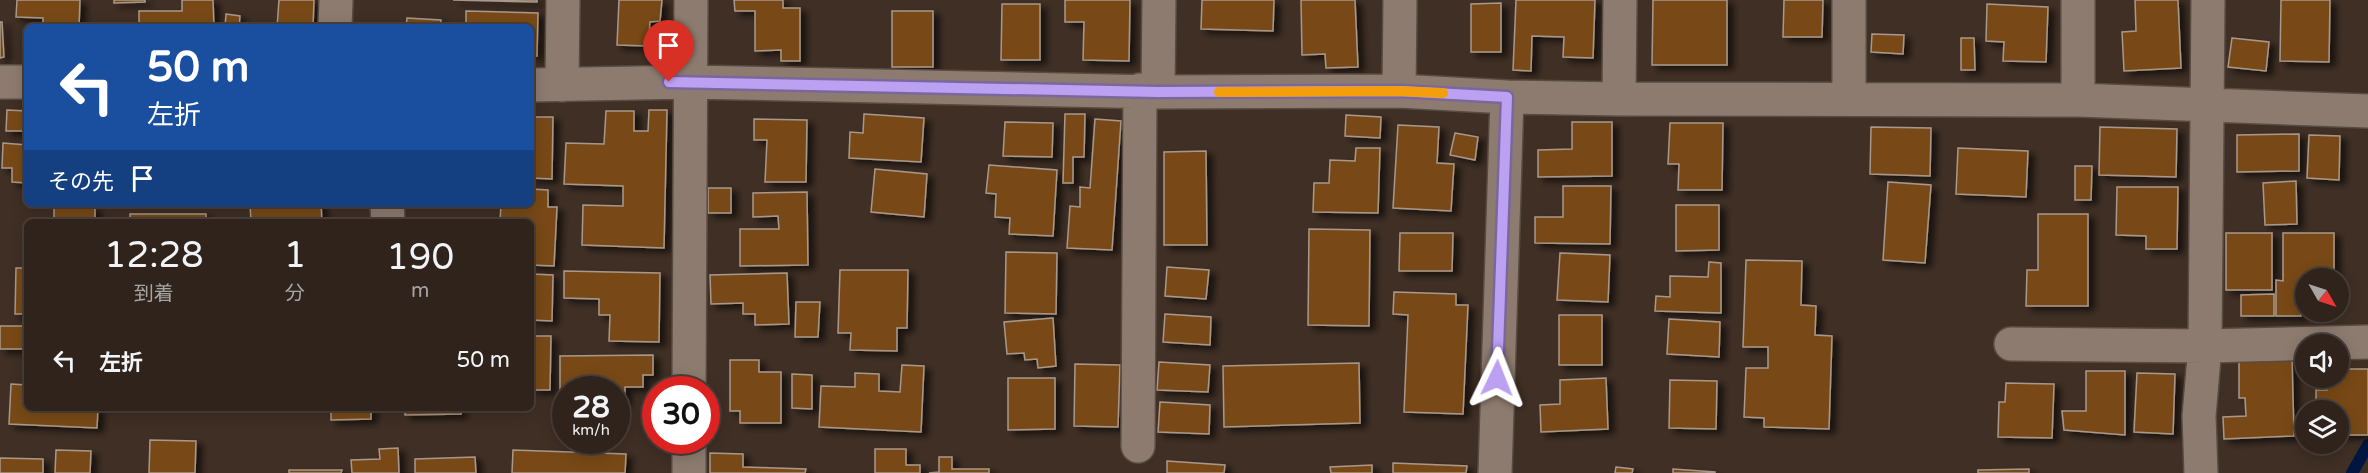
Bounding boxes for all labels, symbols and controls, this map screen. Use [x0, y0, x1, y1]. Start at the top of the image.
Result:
pin [643, 20, 694, 82]
icon: arrive [652, 29, 685, 62]
text: 50 m [147, 42, 249, 93]
icon: left [48, 48, 126, 126]
text: 左折 [147, 99, 201, 132]
icon: arrive [126, 162, 159, 195]
text: その先 [48, 169, 114, 195]
text: 12:28 [104, 234, 204, 277]
text: 1 [284, 234, 306, 277]
text: 190 [386, 236, 454, 279]
north arrow [2295, 268, 2349, 322]
map controls [2295, 268, 2349, 454]
text: m [411, 279, 429, 303]
text: 到着 [134, 282, 174, 306]
text: 分 [285, 282, 305, 306]
button: sound [2295, 334, 2349, 388]
icon: left [48, 344, 81, 377]
position arrow [1465, 346, 1529, 410]
text: 50 m [456, 347, 510, 373]
text: 左折 [99, 350, 143, 376]
speed limit sign: 30 [642, 376, 720, 454]
text: 28 [572, 389, 610, 426]
button: layers [2295, 400, 2349, 454]
text: km/h [572, 421, 610, 439]

